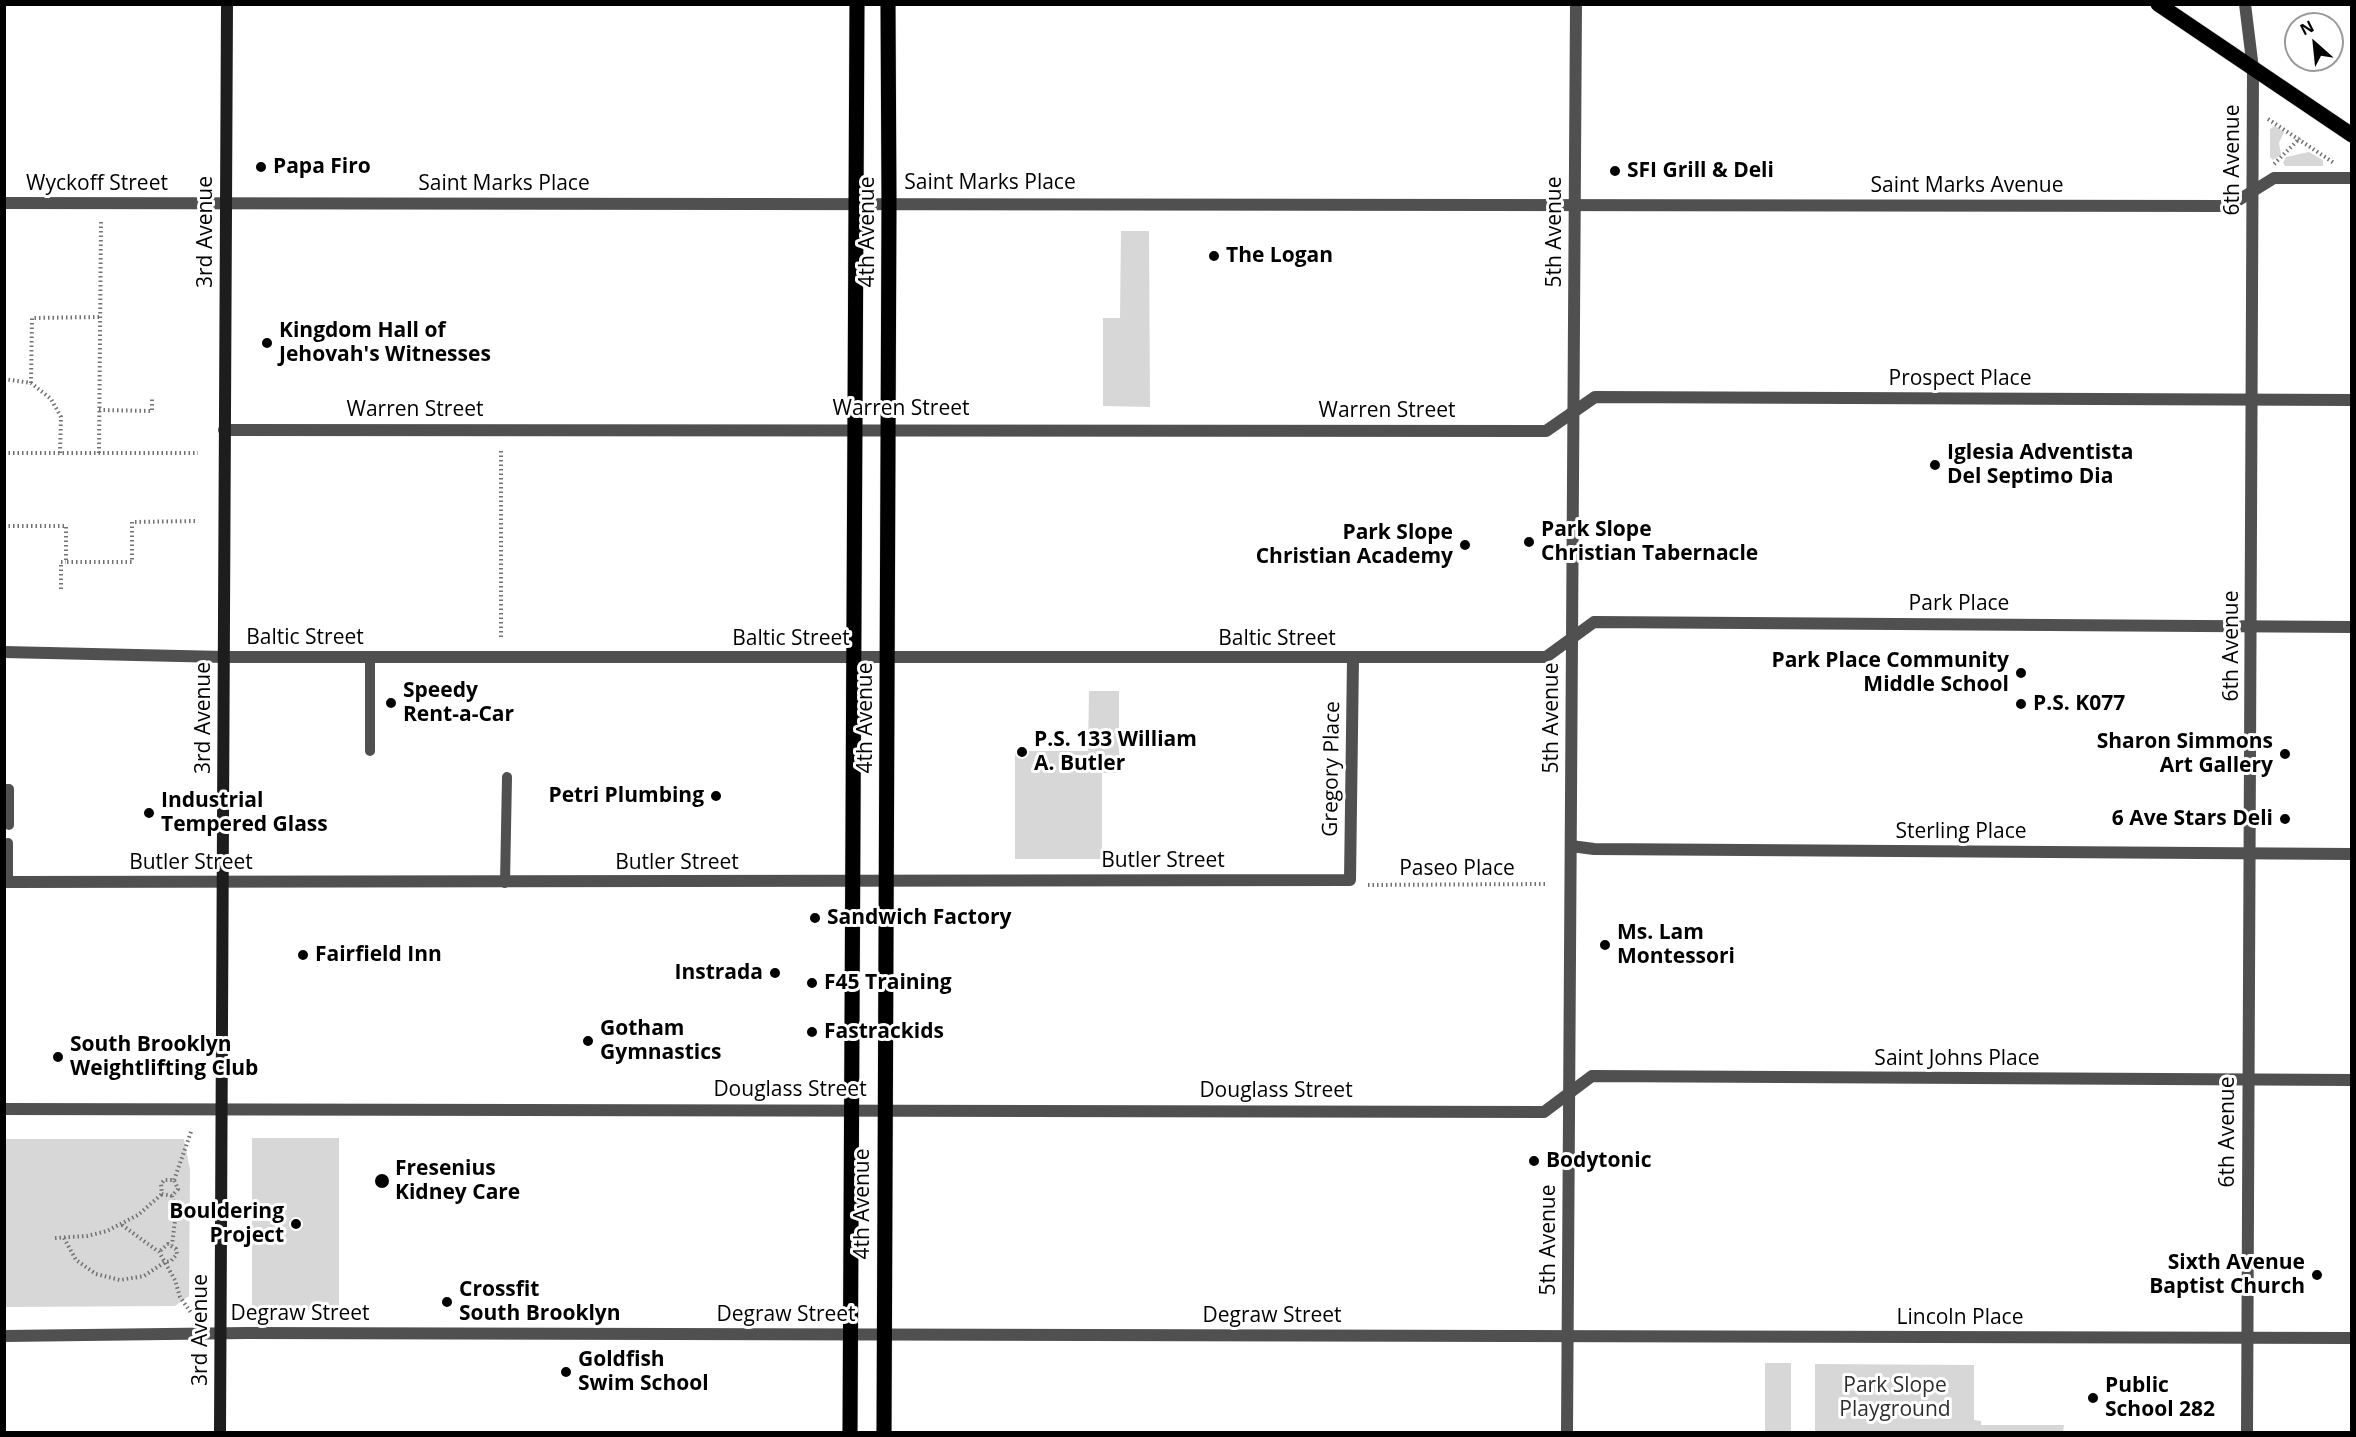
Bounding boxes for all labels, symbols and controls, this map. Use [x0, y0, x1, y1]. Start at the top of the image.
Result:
north arrow [2284, 12, 2344, 72]
text: N [2296, 15, 2318, 41]
street label: 6th Avenue [2220, 105, 2246, 215]
place label: Papa Firo [273, 154, 371, 180]
place label: SFI Grill & Deli [1627, 158, 1774, 184]
marker: Papa Firo [254, 160, 268, 174]
marker: SFI Grill & Deli [1608, 164, 1622, 178]
street label: Saint Marks Place [904, 170, 1076, 196]
street label: Wyckoff Street [26, 171, 168, 197]
street label: Saint Marks Place [418, 171, 590, 197]
street label: Saint Marks Avenue [1870, 173, 2064, 199]
street label: 3rd Avenue [193, 176, 219, 288]
street label: 4th Avenue [855, 177, 881, 287]
street label: 5th Avenue [1542, 177, 1568, 287]
place label: The Logan [1226, 243, 1333, 269]
marker: The Logan [1207, 249, 1221, 263]
place label: Kingdom Hall of Jehovah's Witnesses [279, 318, 491, 368]
marker: Kingdom Hall of Jehovah's Witnesses [260, 336, 274, 350]
street label: Prospect Place [1889, 366, 2031, 392]
street label: Warren Street [832, 396, 970, 422]
street label: Warren Street [346, 397, 484, 423]
street label: Warren Street [1318, 398, 1456, 424]
place label: Iglesia Adventista Del Septimo Dia [1947, 440, 2133, 490]
marker: Iglesia Adventista Del Septimo Dia [1928, 458, 1942, 472]
place label: Park Slope Christian Tabernacle [1541, 517, 1758, 567]
place label: Park Slope Christian Academy [1256, 520, 1453, 570]
marker: Park Slope Christian Tabernacle [1522, 535, 1536, 549]
marker: Park Slope Christian Academy [1458, 538, 1472, 552]
street label: Park Place [1909, 591, 2009, 617]
street label: 6th Avenue [2219, 591, 2245, 701]
street label: Baltic Street [246, 625, 364, 651]
street label: Baltic Street [732, 626, 850, 652]
street label: Baltic Street [1218, 626, 1336, 652]
place label: Park Place Community Middle School [1771, 648, 2009, 698]
street label: 3rd Avenue [191, 662, 217, 774]
street label: 4th Avenue [853, 663, 879, 773]
street label: 5th Avenue [1539, 663, 1565, 773]
marker: Park Place Community Middle School [2014, 666, 2028, 680]
place label: Speedy Rent-a-Car [403, 678, 514, 728]
place label: P.S. K077 [2033, 691, 2125, 717]
marker: Speedy Rent-a-Car [384, 696, 398, 710]
marker: P.S. K077 [2014, 697, 2028, 711]
street label: Gregory Place [1318, 701, 1346, 837]
place label: P.S. 133 William A. Butler [1034, 727, 1197, 777]
place label: Sharon Simmons Art Gallery [2097, 729, 2273, 779]
marker: P.S. 133 William A. Butler [1015, 745, 1029, 759]
marker: Sharon Simmons Art Gallery [2278, 747, 2292, 761]
place label: Petri Plumbing [549, 783, 704, 809]
place label: Industrial Tempered Glass [161, 788, 328, 838]
marker: Petri Plumbing [709, 789, 723, 803]
marker: Industrial Tempered Glass [142, 806, 156, 820]
place label: 6 Ave Stars Deli [2112, 806, 2273, 832]
marker: 6 Ave Stars Deli [2278, 812, 2292, 826]
street label: Sterling Place [1895, 819, 2027, 845]
street label: Butler Street [1101, 848, 1225, 874]
street label: Butler Street [129, 850, 253, 876]
street label: Butler Street [615, 850, 739, 876]
street label: Paseo Place [1399, 856, 1515, 882]
place label: Sandwich Factory [827, 905, 1011, 931]
marker: Sandwich Factory [808, 911, 822, 925]
place label: Ms. Lam Montessori [1617, 920, 1735, 970]
marker: Ms. Lam Montessori [1598, 938, 1612, 952]
place label: Fairfield Inn [315, 942, 442, 968]
marker: Fairfield Inn [296, 948, 310, 962]
place label: Instrada [674, 960, 763, 986]
marker: Instrada [768, 966, 782, 980]
place label: F45 Training [824, 970, 952, 996]
marker: F45 Training [805, 976, 819, 990]
place label: Gotham Gymnastics [600, 1016, 721, 1066]
place label: Fastrackids [824, 1019, 944, 1045]
marker: Fastrackids [805, 1025, 819, 1039]
place label: South Brooklyn Weightlifting Club [70, 1032, 258, 1082]
marker: Gotham Gymnastics [581, 1034, 595, 1048]
street label: Saint Johns Place [1874, 1046, 2040, 1072]
marker: South Brooklyn Weightlifting Club [51, 1050, 65, 1064]
street label: Douglass Street [713, 1077, 867, 1103]
street label: 6th Avenue [2215, 1077, 2241, 1187]
street label: Douglass Street [1199, 1078, 1353, 1104]
place label: Bodytonic [1546, 1148, 1651, 1174]
street label: 4th Avenue [850, 1149, 876, 1259]
marker: Bodytonic [1527, 1154, 1541, 1168]
place label: Fresenius Kidney Care [395, 1156, 520, 1206]
marker: Fresenius Kidney Care [373, 1172, 391, 1190]
street label: 5th Avenue [1536, 1185, 1562, 1295]
place label: Bouldering Project [169, 1199, 284, 1249]
marker: Bouldering Project [289, 1217, 303, 1231]
place label: Sixth Avenue Baptist Church [2149, 1250, 2305, 1300]
marker: Sixth Avenue Baptist Church [2310, 1268, 2324, 1282]
street label: 3rd Avenue [188, 1274, 214, 1386]
place label: Crossfit South Brooklyn [459, 1277, 621, 1327]
marker: Crossfit South Brooklyn [440, 1295, 454, 1309]
street label: Degraw Street [230, 1301, 370, 1327]
street label: Degraw Street [716, 1302, 856, 1328]
street label: Degraw Street [1202, 1303, 1342, 1329]
street label: Lincoln Place [1897, 1305, 2023, 1331]
place label: Goldfish Swim School [578, 1347, 709, 1397]
marker: Goldfish Swim School [559, 1365, 573, 1379]
park label: Park Slope Playground [1839, 1373, 1951, 1423]
place label: Public School 282 [2105, 1373, 2215, 1423]
marker: Public School 282 [2086, 1391, 2100, 1405]

